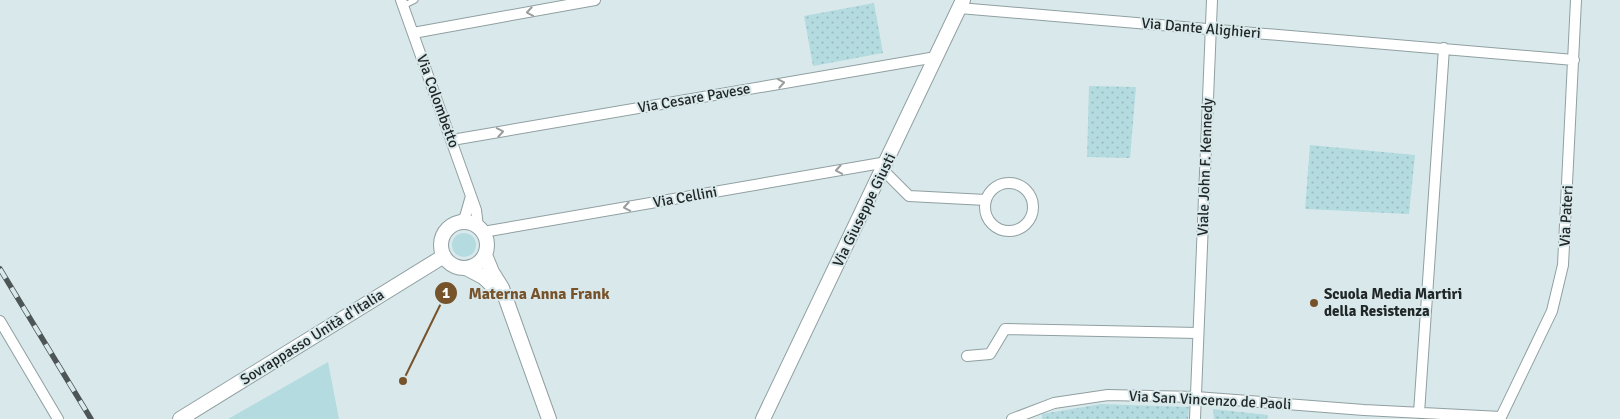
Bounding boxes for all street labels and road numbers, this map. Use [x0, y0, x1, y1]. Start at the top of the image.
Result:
street label: Via Dante Alighieri [1141, 14, 1261, 42]
street label: Via Colombetto [413, 52, 463, 150]
street label: Via Cesare Pavese [636, 79, 752, 117]
street label: Viale John F. Kennedy [1194, 98, 1216, 236]
street label: Via Giuseppe Giusti [829, 150, 899, 270]
street label: Via Cellini [651, 182, 719, 212]
street label: Via Pateri [1555, 185, 1577, 247]
street label: Sovrappasso Unità d'Italia [237, 285, 387, 389]
street label: Via San Vincenzo de Paoli [1128, 387, 1292, 413]

